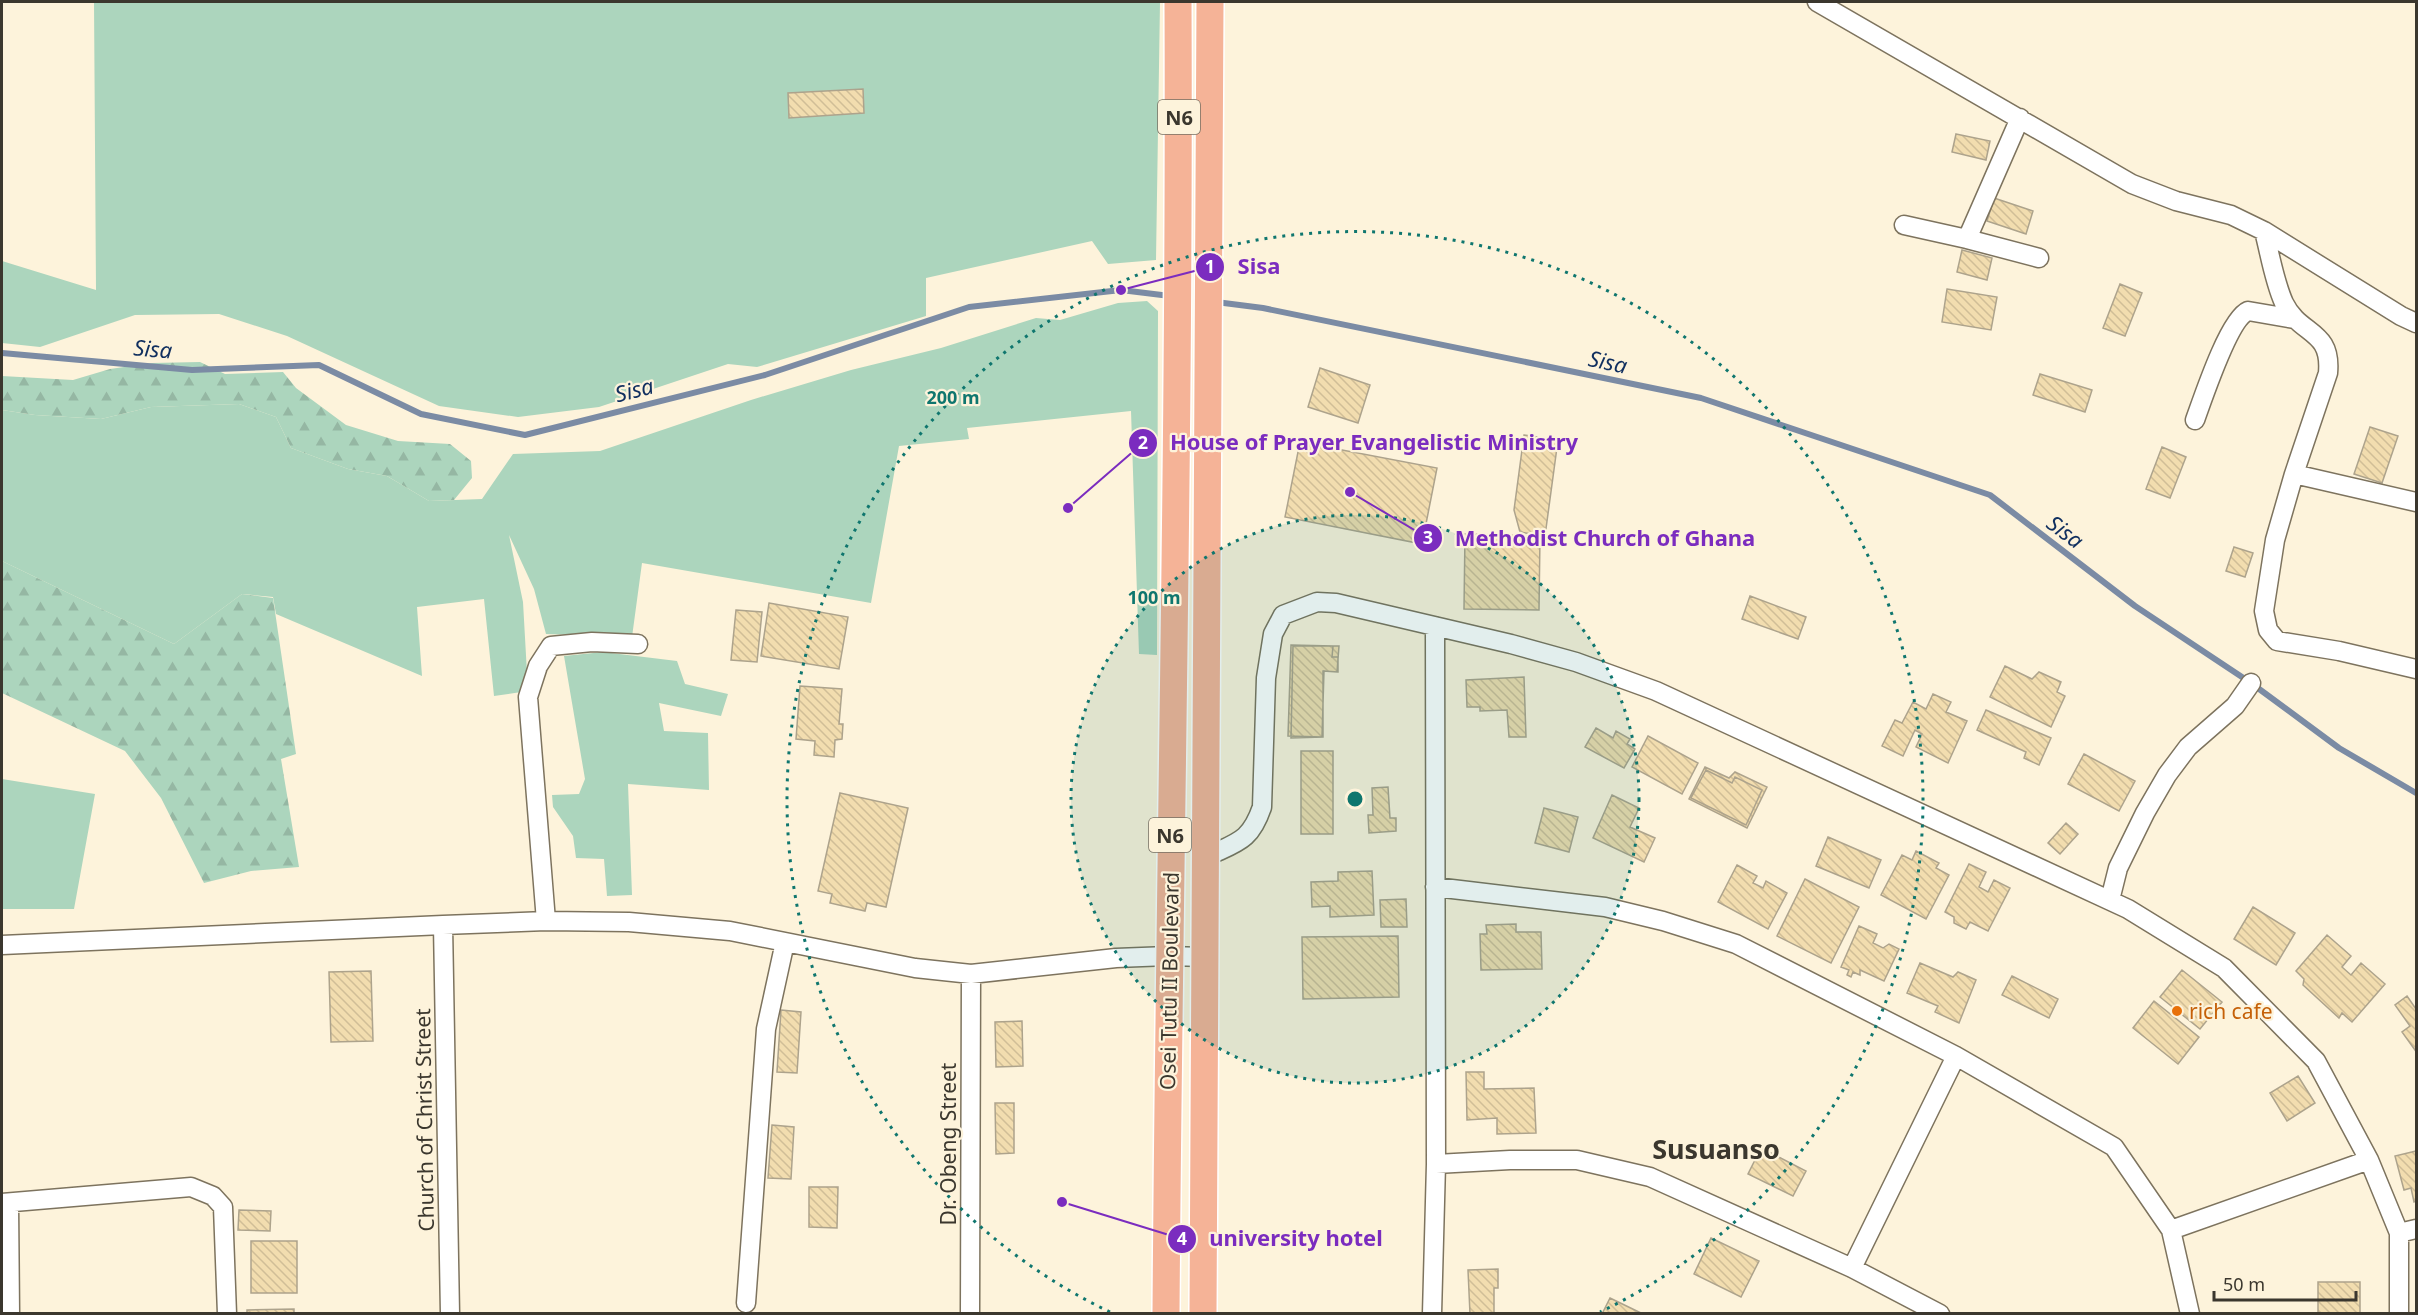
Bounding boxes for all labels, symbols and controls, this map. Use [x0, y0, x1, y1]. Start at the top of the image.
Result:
road number: N6 [1158, 100, 1200, 134]
callout: Sisa [1195, 247, 1292, 287]
text: Sisa [1238, 250, 1280, 280]
text: 1 [1205, 254, 1215, 278]
water label: Sisa [132, 331, 174, 365]
water label: Sisa [1586, 342, 1631, 380]
water label: Sisa [612, 370, 657, 408]
text: 200 m [926, 385, 980, 409]
callout: House of Prayer Evangelistic Ministry [1128, 423, 1590, 463]
text: House of Prayer Evangelistic Ministry [1170, 426, 1579, 456]
text: 2 [1138, 430, 1148, 454]
water label: Sisa [2041, 507, 2091, 555]
callout: Methodist Church of Ghana [1413, 518, 1767, 558]
text: Methodist Church of Ghana [1455, 522, 1755, 552]
text: 3 [1423, 525, 1433, 549]
text: 100 m [1127, 585, 1181, 609]
centre of rings [1345, 789, 1365, 809]
road number: N6 [1149, 818, 1191, 852]
street label: Osei Tutu II Boulevard [1153, 872, 1185, 1090]
place label: rich cafe [2189, 997, 2273, 1025]
marker: rich cafe [2170, 1004, 2184, 1018]
street label: Church of Christ Street [408, 1008, 440, 1232]
street label: Dr. Obeng Street [934, 1062, 962, 1225]
district label: Susuanso [1652, 1130, 1780, 1167]
callout: university hotel [1167, 1219, 1395, 1259]
text: university hotel [1209, 1222, 1383, 1252]
text: 4 [1177, 1226, 1187, 1250]
scale bar [2214, 1264, 2356, 1302]
text: 50 m [2223, 1272, 2265, 1296]

